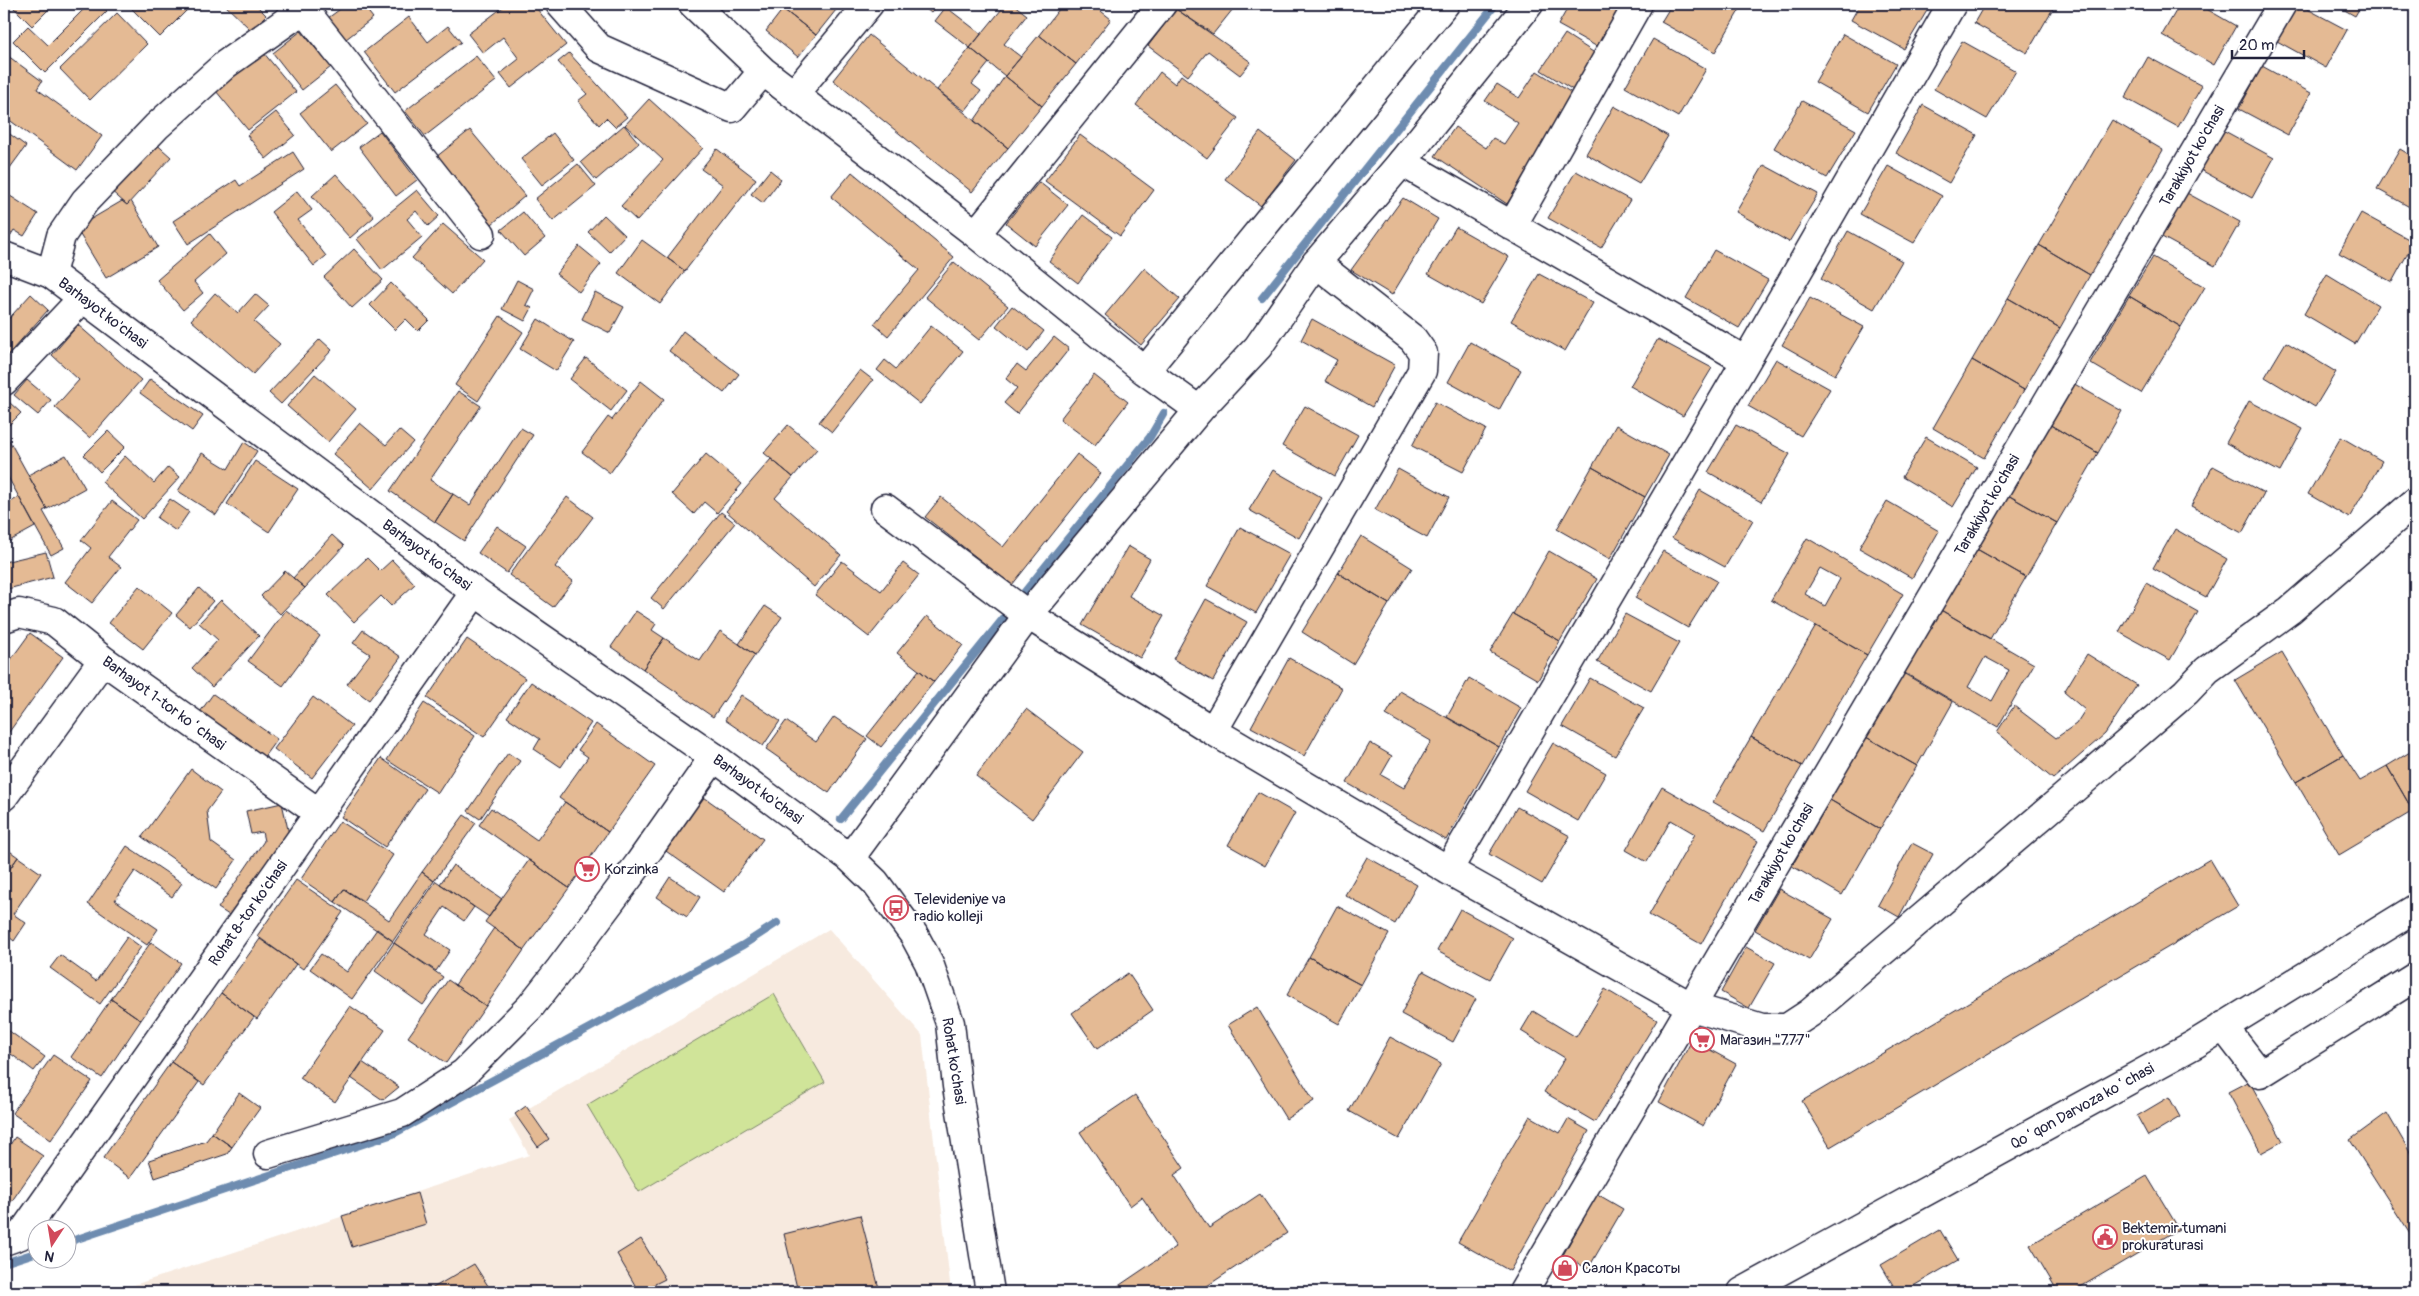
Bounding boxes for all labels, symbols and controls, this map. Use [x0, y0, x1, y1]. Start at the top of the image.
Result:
scale bar [2232, 28, 2304, 60]
text: 20 m [2239, 36, 2274, 55]
street label: Tarakkiyot ko'chasi [2156, 102, 2229, 210]
street label: Barhayot ko'chasi [54, 274, 151, 353]
street label: Tarakkiyot ko'chasi [1951, 451, 2024, 559]
street label: Barhayot ko'chasi [378, 516, 475, 595]
street label: Barhayot 1-tor koʻchasi [98, 652, 229, 755]
street label: Barhayot ko'chasi [709, 750, 807, 829]
street label: Tarakkiyot ko'chasi [1745, 800, 1818, 908]
supermarket icon: Korzinka [574, 856, 600, 882]
street label: Rohat 8-tor ko‘chasi [205, 857, 292, 970]
place label: Korzinka [604, 860, 659, 879]
place label: Televideniye va radio kolleji [914, 890, 1006, 926]
bus stop icon: Televideniye va radio kolleji [883, 895, 909, 921]
street label: Rohat ko'chasi [937, 1016, 970, 1106]
supermarket icon: Магазин "777" [1689, 1027, 1715, 1053]
place label: Магазин "777" [1720, 1031, 1811, 1050]
street label: Qoʻqon Darvoza koʻchasi [2007, 1059, 2158, 1154]
north arrow [28, 1218, 78, 1268]
place label: Bektemir tumani prokuraturasi [2122, 1219, 2227, 1255]
public building icon: Bektemir tumani prokuraturasi [2092, 1224, 2118, 1250]
text: N [43, 1247, 56, 1266]
shop icon: Салон Красоты [1552, 1255, 1578, 1281]
place label: Салон Красоты [1582, 1259, 1680, 1278]

